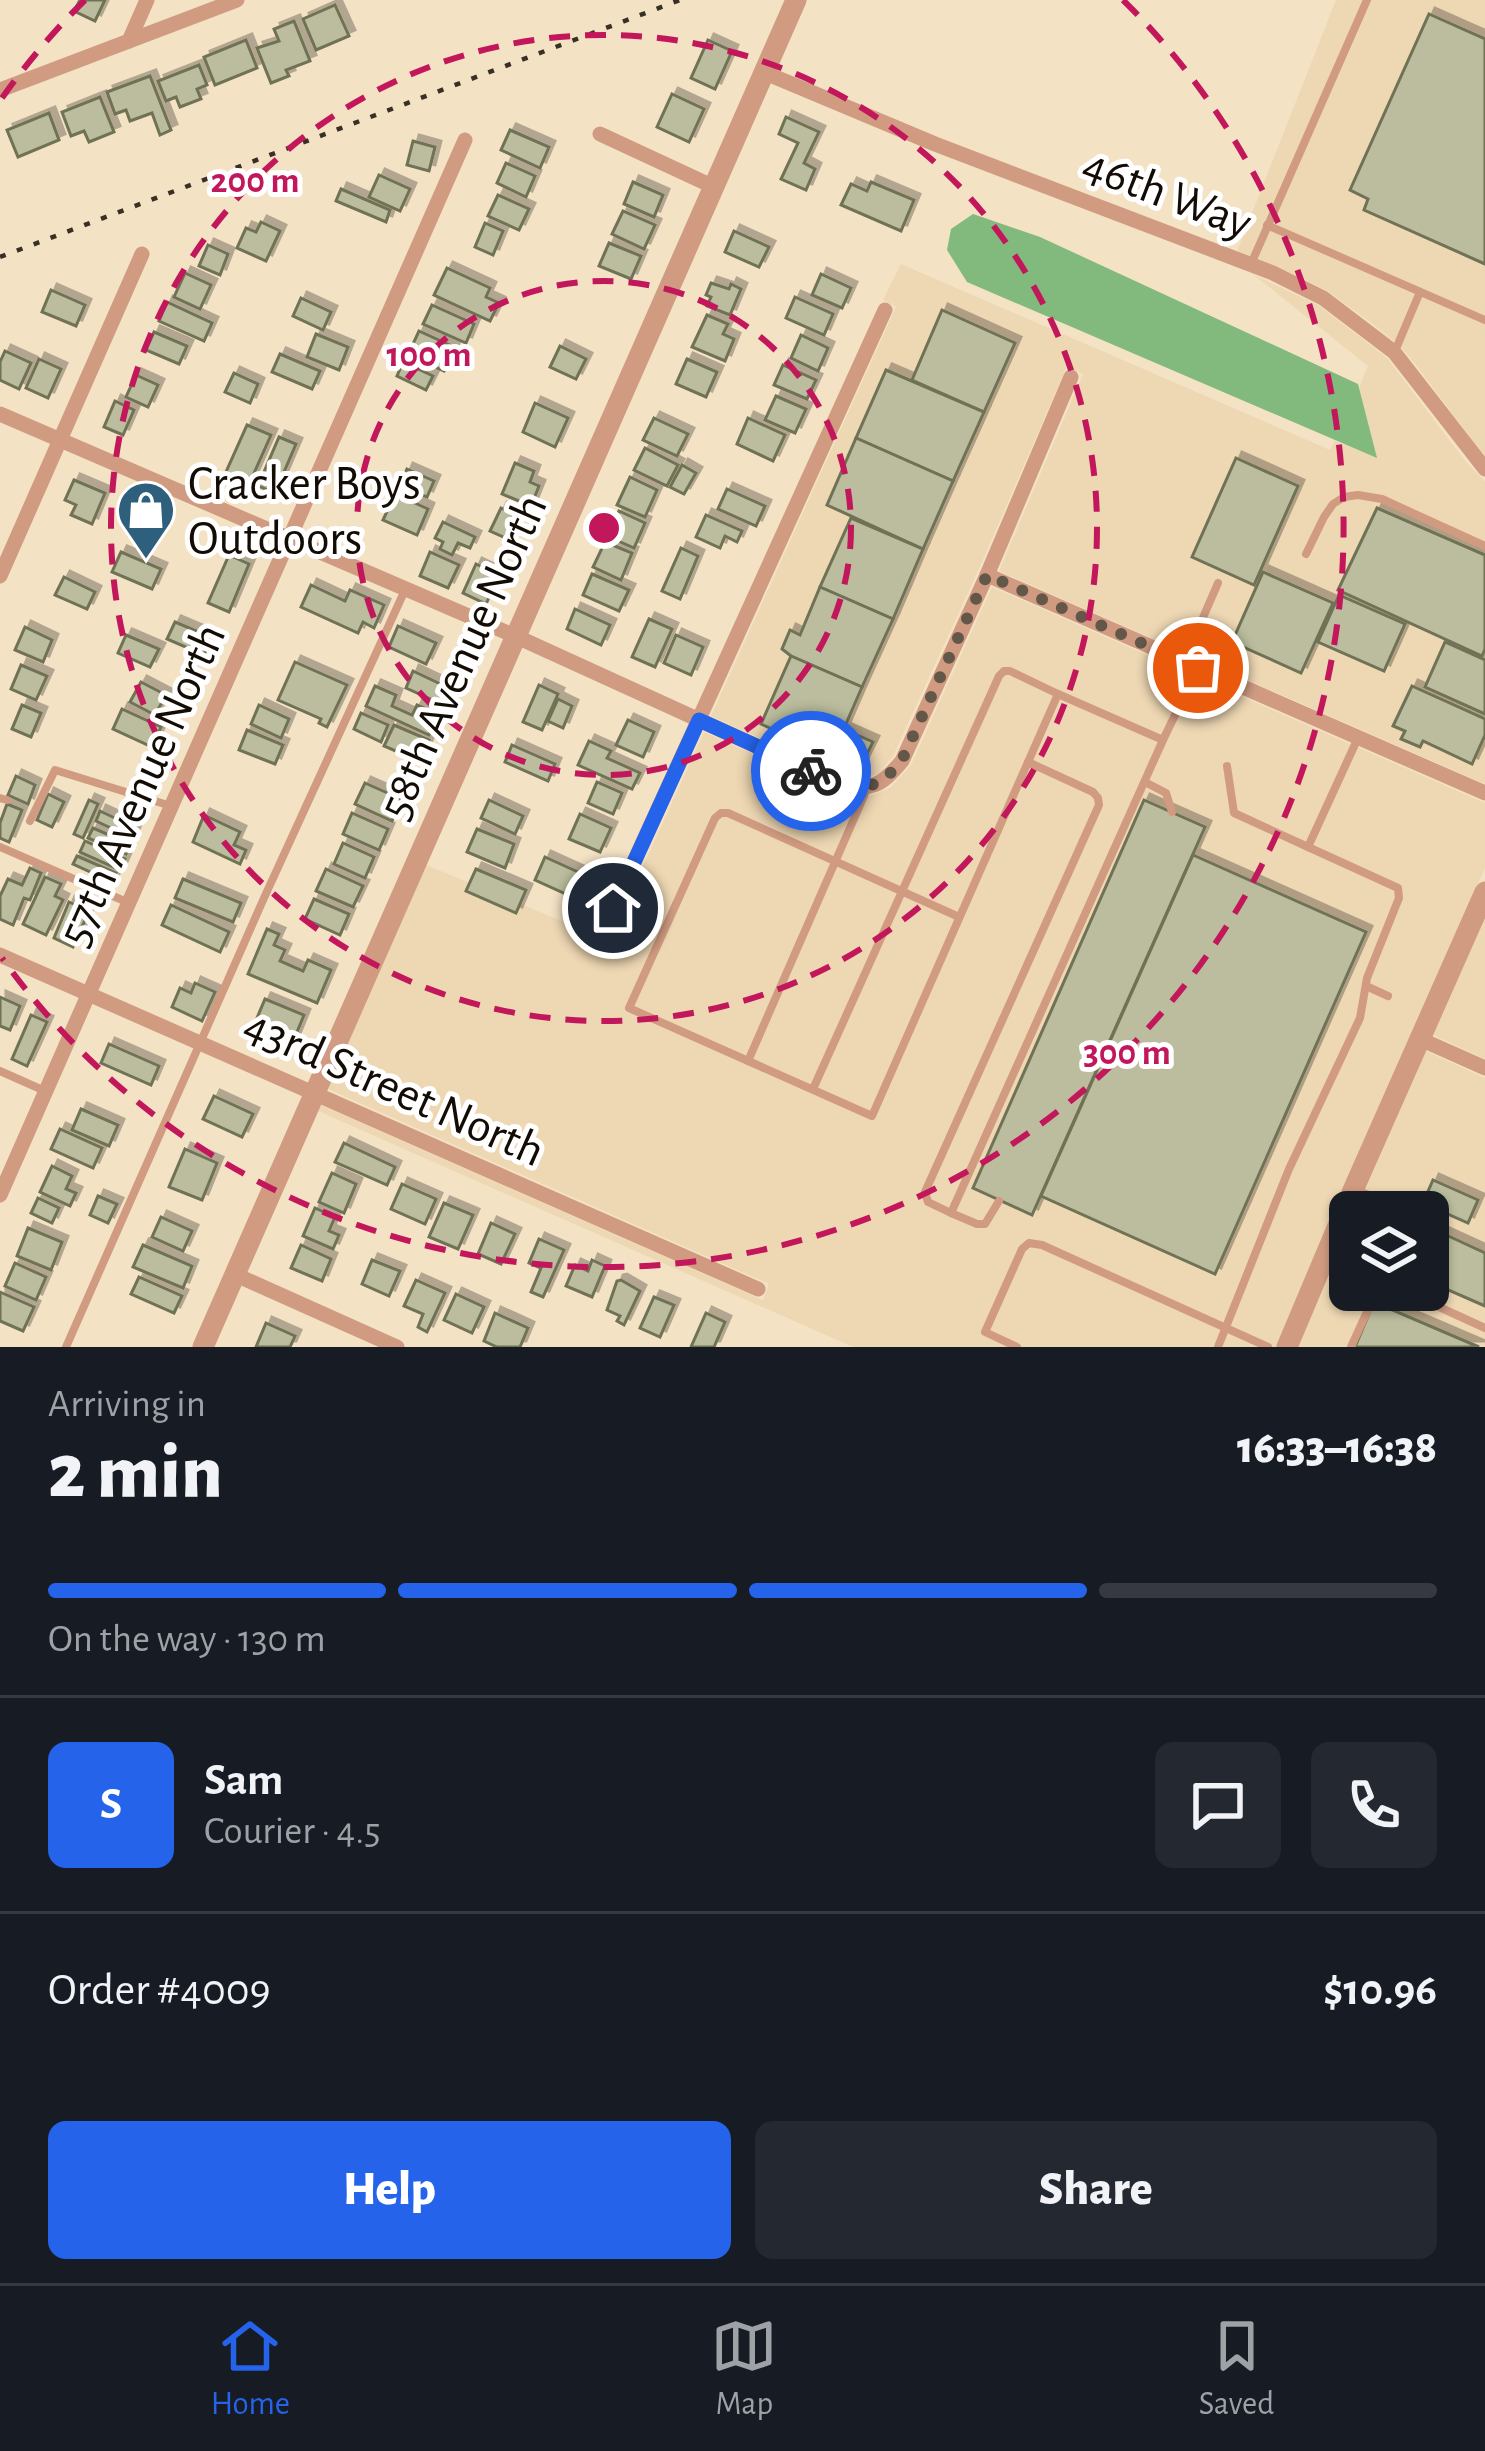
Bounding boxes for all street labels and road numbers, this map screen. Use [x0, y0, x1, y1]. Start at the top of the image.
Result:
street label: 46th Way [1076, 141, 1258, 249]
street label: 58th Avenue North [371, 488, 557, 827]
street label: 57th Avenue North [50, 617, 235, 953]
street label: 43rd Street North [237, 1001, 551, 1176]

